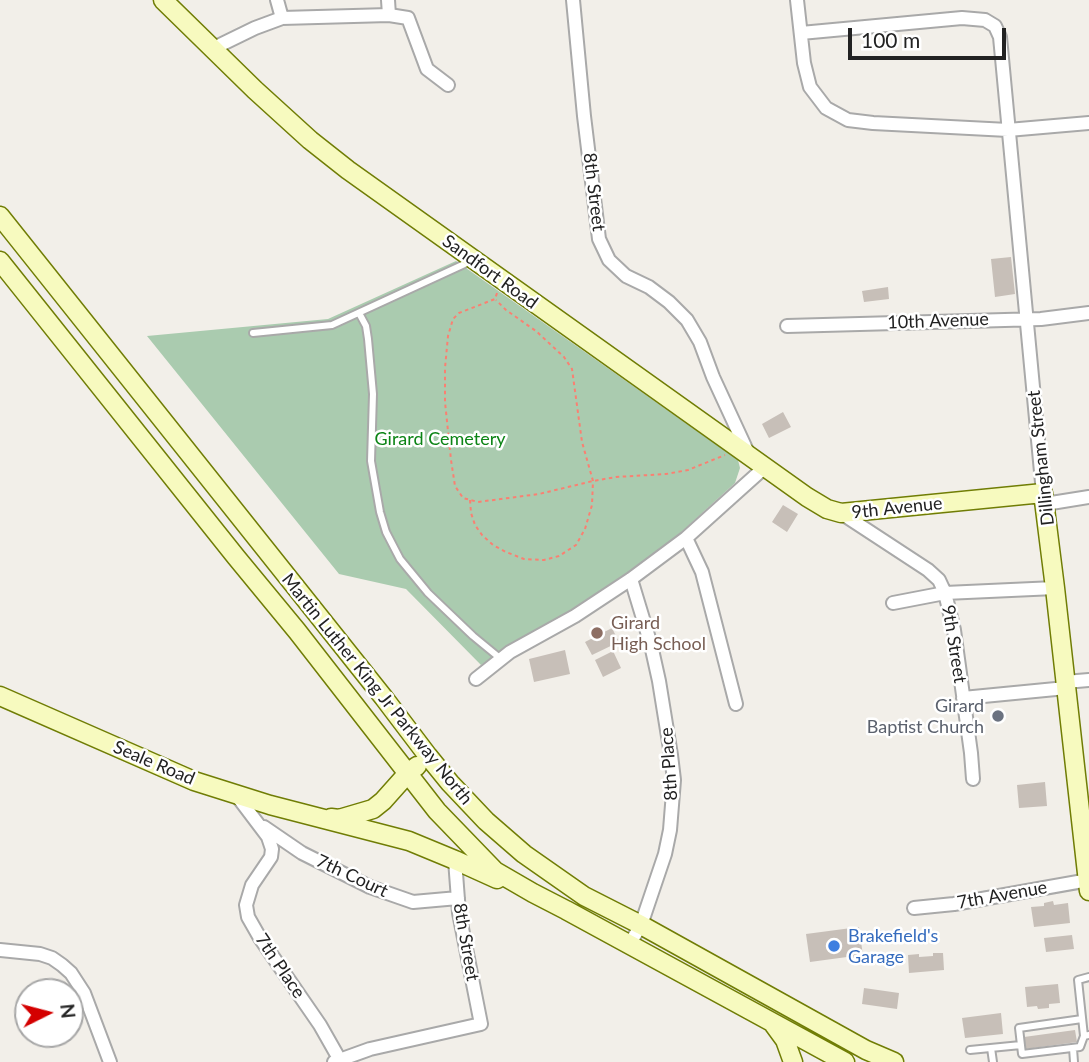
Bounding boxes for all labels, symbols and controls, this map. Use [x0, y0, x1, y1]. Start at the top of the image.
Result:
scale bar [851, 14, 1009, 58]
text: 100 m [861, 27, 920, 52]
street label: 8th Street [578, 152, 610, 232]
street label: Sandfort Road [438, 230, 542, 314]
street label: 10th Avenue [887, 308, 989, 334]
street label: Dillingham Street [1023, 389, 1059, 527]
park label: Girard Cemetery [375, 428, 505, 450]
street label: 9th Avenue [851, 492, 943, 524]
street label: Martin Luther King Jr Parkway North [277, 569, 477, 809]
street label: 9th Street [937, 603, 971, 685]
place label: Girard High School [611, 612, 706, 654]
marker: Girard High School [589, 625, 605, 641]
place label: Girard Baptist Church [867, 695, 984, 738]
marker: Girard Baptist Church [990, 708, 1006, 724]
street label: 8th Place [656, 727, 682, 801]
street label: Seale Road [110, 736, 198, 790]
street label: 7th Court [313, 850, 391, 902]
street label: 7th Avenue [955, 876, 1049, 914]
street label: 8th Street [449, 901, 483, 983]
place label: Brakefield's Garage [848, 925, 938, 968]
street label: 7th Place [251, 930, 309, 1002]
marker: Brakefield's Garage [826, 938, 842, 954]
north arrow [14, 978, 84, 1048]
text: N [56, 1002, 81, 1019]

